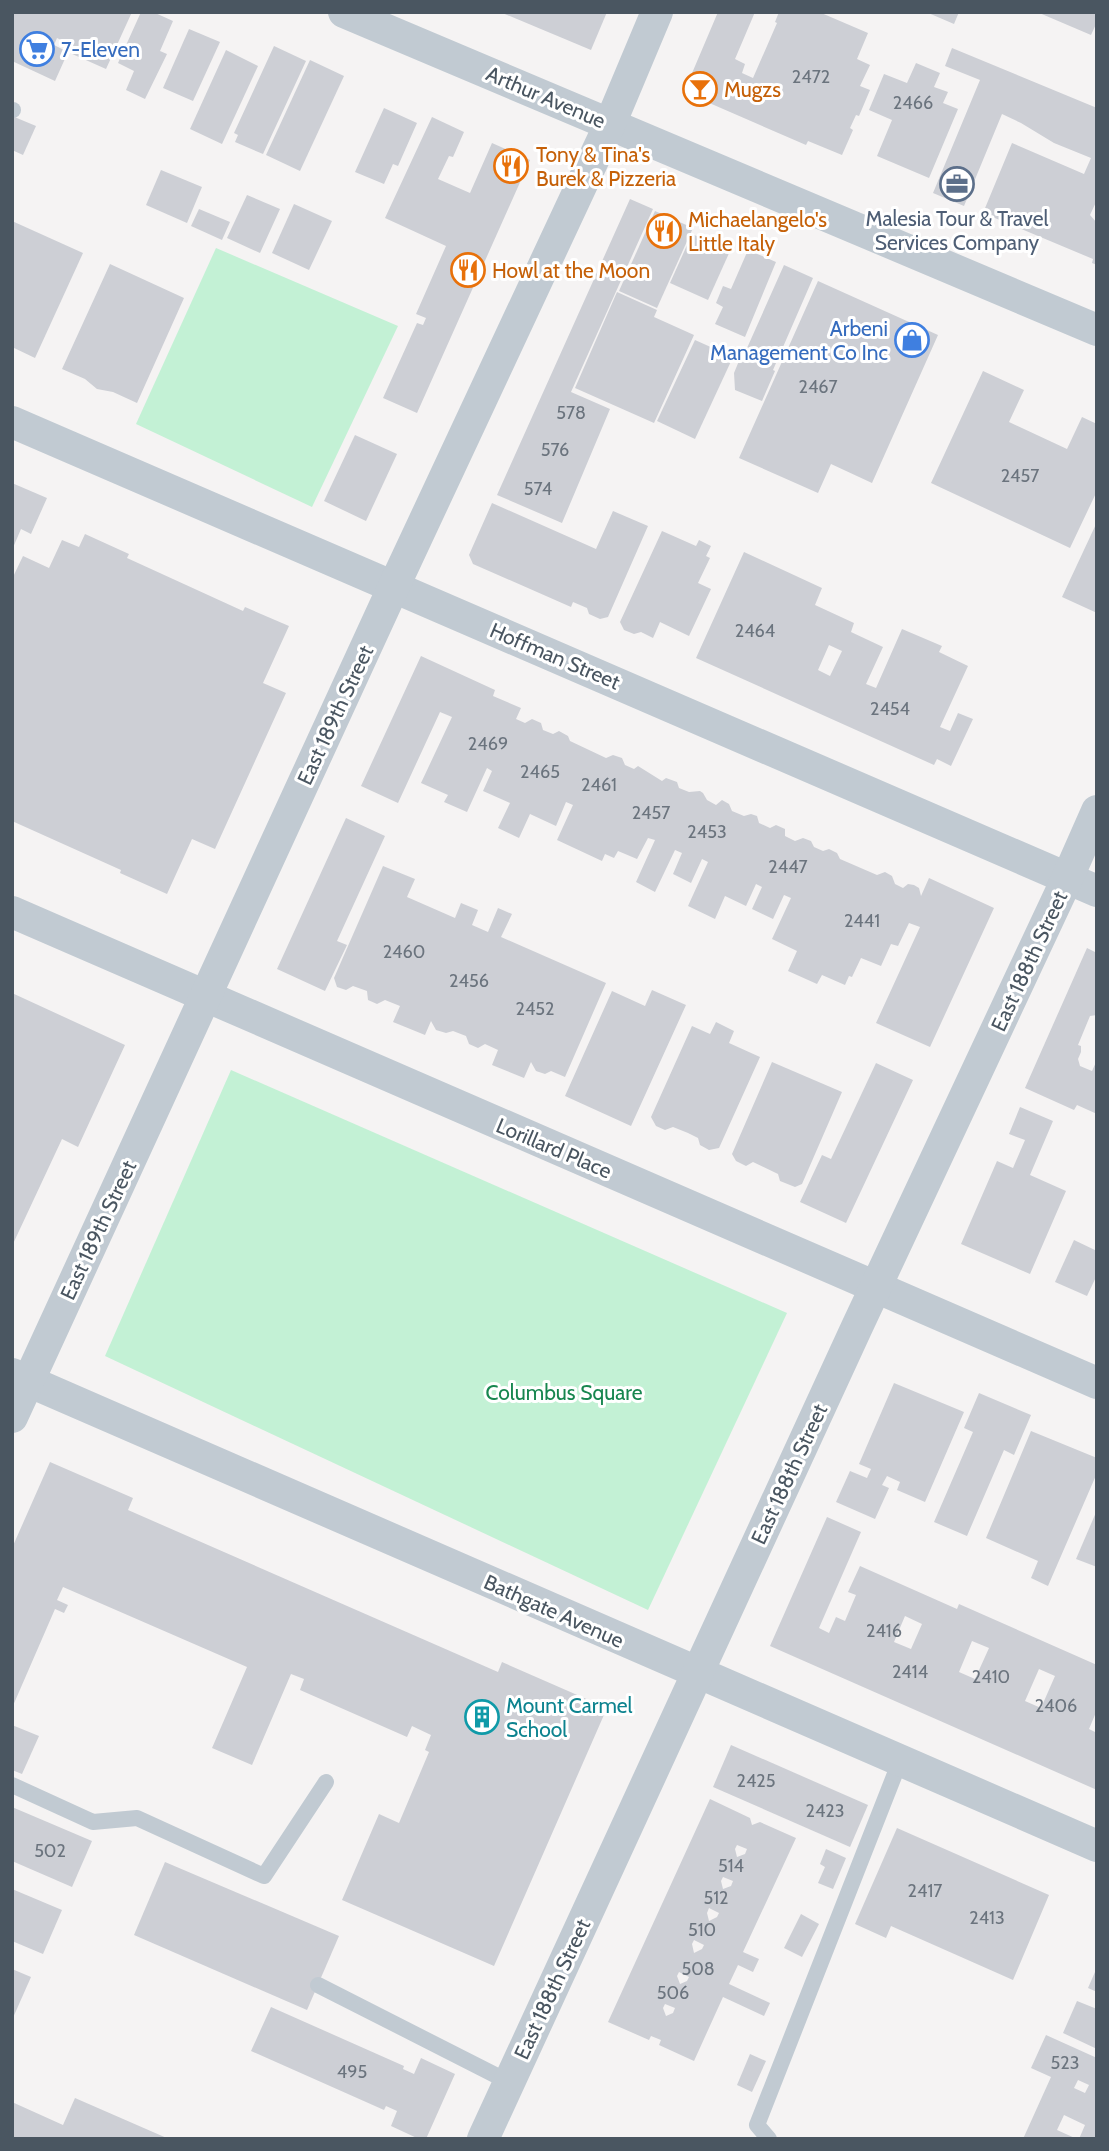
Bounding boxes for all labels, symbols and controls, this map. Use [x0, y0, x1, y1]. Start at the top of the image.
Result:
supermarket icon: 7-Eleven [18, 30, 56, 68]
place label: 7-Eleven [61, 37, 140, 62]
street label: Arthur Avenue [483, 61, 610, 133]
house number: 2472 [792, 66, 830, 88]
bar icon: Mugzs [681, 70, 719, 108]
place label: Mugzs [724, 77, 781, 102]
house number: 2466 [893, 92, 933, 114]
place label: Tony & Tina's Burek & Pizzeria [536, 142, 676, 191]
restaurant icon: Tony & Tina's Burek & Pizzeria [492, 147, 530, 185]
office icon: Malesia Tour & Travel Services Company [938, 165, 976, 203]
place label: Malesia Tour & Travel Services Company [866, 206, 1049, 255]
place label: Michaelangelo's Little Italy [688, 207, 827, 256]
restaurant icon: Michaelangelo's Little Italy [645, 212, 683, 250]
restaurant icon: Howl at the Moon [449, 251, 487, 289]
place label: Howl at the Moon [492, 258, 650, 283]
place label: Arbeni Management Co Inc [710, 316, 888, 365]
shop icon: Arbeni Management Co Inc [893, 321, 931, 359]
house number: 2467 [799, 376, 837, 398]
house number: 578 [556, 402, 586, 424]
house number: 576 [541, 439, 569, 461]
house number: 2457 [1001, 465, 1039, 487]
house number: 574 [524, 478, 552, 500]
street label: Hoffman Street [486, 617, 624, 695]
house number: 2464 [735, 620, 775, 642]
street label: East 189th Street [292, 641, 378, 789]
house number: 2454 [870, 698, 910, 720]
house number: 2469 [468, 733, 508, 755]
house number: 2465 [520, 761, 560, 783]
house number: 2461 [581, 774, 617, 796]
house number: 2457 [632, 802, 670, 824]
house number: 2453 [687, 821, 727, 843]
house number: 2447 [768, 856, 808, 878]
street label: East 188th Street [986, 887, 1072, 1035]
house number: 2441 [844, 910, 880, 932]
house number: 2460 [383, 941, 425, 963]
house number: 2456 [449, 970, 489, 992]
house number: 2452 [515, 998, 555, 1020]
street label: Lorillard Place [493, 1113, 616, 1184]
street label: East 189th Street [55, 1156, 141, 1304]
park label: Columbus Square [486, 1380, 643, 1405]
street label: East 188th Street [746, 1400, 832, 1548]
street label: Bathgate Avenue [480, 1569, 628, 1653]
house number: 2416 [866, 1620, 902, 1642]
house number: 2414 [892, 1661, 928, 1683]
house number: 2410 [972, 1666, 1010, 1688]
place label: Mount Carmel School [506, 1693, 633, 1742]
house number: 2406 [1035, 1695, 1077, 1717]
building icon: Mount Carmel School [463, 1698, 501, 1736]
house number: 2425 [736, 1770, 776, 1792]
house number: 2423 [805, 1800, 845, 1822]
house number: 502 [34, 1840, 66, 1862]
house number: 514 [718, 1855, 744, 1877]
house number: 2417 [908, 1880, 942, 1902]
house number: 512 [703, 1887, 729, 1909]
house number: 2413 [969, 1907, 1005, 1929]
street label: East 188th Street [509, 1915, 595, 2063]
house number: 510 [688, 1919, 716, 1941]
house number: 508 [681, 1958, 715, 1980]
house number: 506 [657, 1982, 689, 2004]
house number: 523 [1051, 2052, 1079, 2074]
house number: 495 [337, 2061, 367, 2083]

